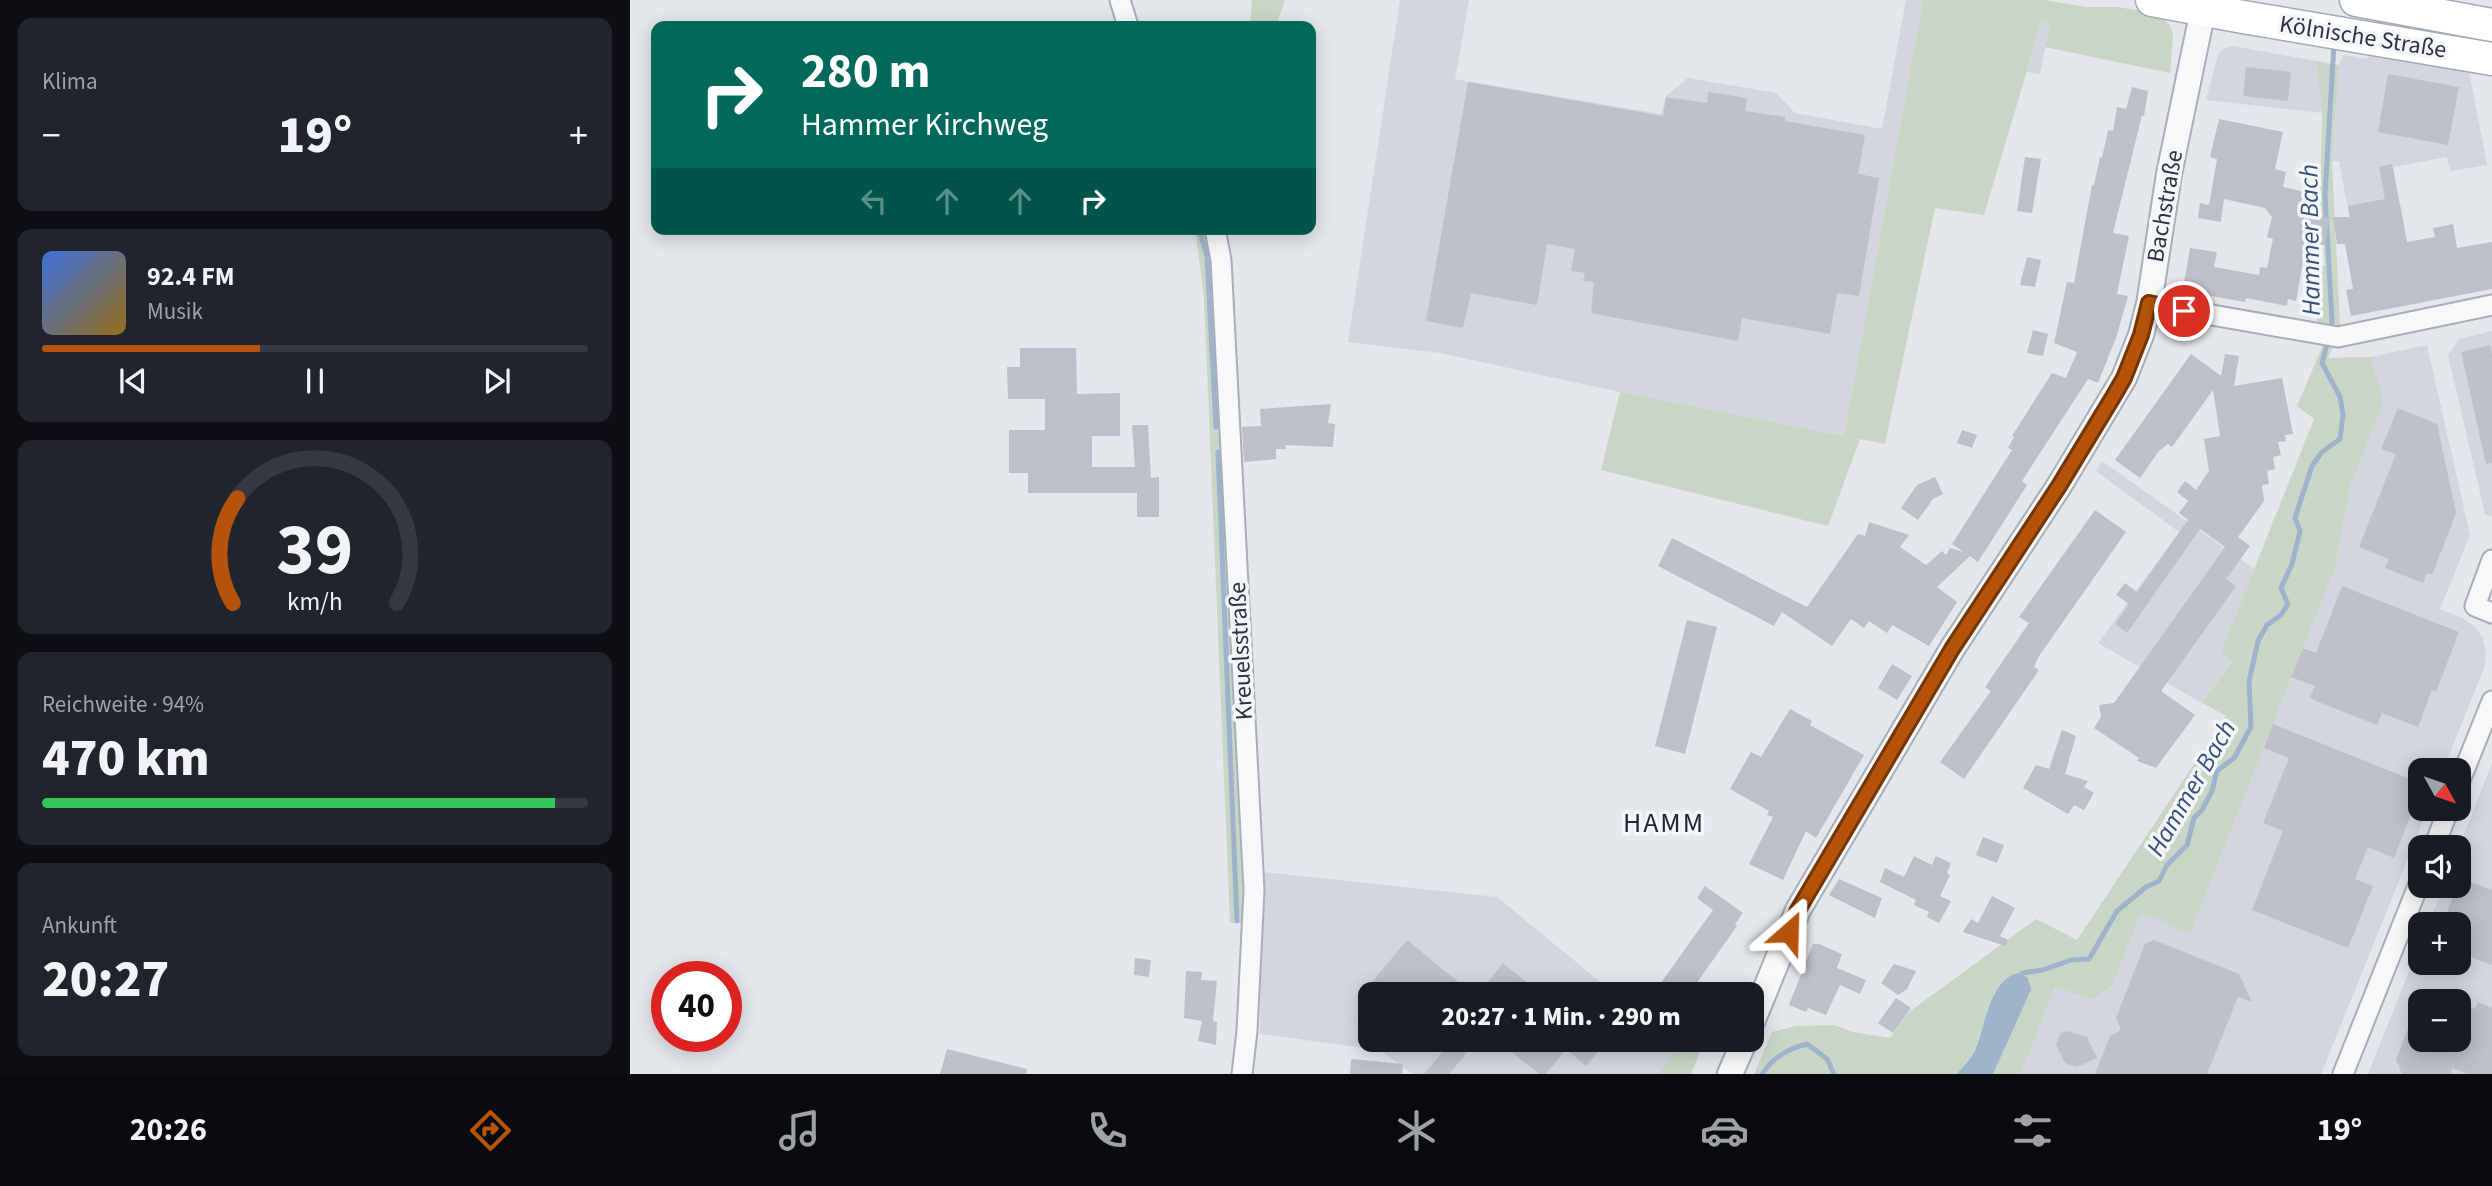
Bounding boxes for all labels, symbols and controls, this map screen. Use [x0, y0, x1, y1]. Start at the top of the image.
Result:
street label: Kölnische Straße [2277, 7, 2449, 67]
text: 280 m [801, 37, 930, 107]
icon: right [686, 49, 777, 140]
text: Klima [42, 65, 98, 98]
text: 19° [278, 99, 352, 173]
text: Hammer Kirchweg [801, 102, 1048, 148]
text: − [42, 109, 61, 163]
text: + [569, 109, 588, 163]
street label: Bachstraße [2138, 147, 2192, 265]
water label: Hammer Bach [2290, 164, 2330, 316]
icon: left [855, 182, 893, 220]
icon: ahead [928, 182, 966, 220]
icon: ahead [1001, 182, 1039, 220]
icon: right [1074, 182, 1112, 220]
text: 92.4 FM [147, 258, 235, 295]
pin [2154, 281, 2214, 341]
icon: arrive [2165, 292, 2203, 330]
text: Musik [147, 295, 203, 328]
icon: previous [114, 362, 152, 400]
icon: pause [296, 362, 334, 400]
icon: next [478, 362, 516, 400]
text: 39 [277, 498, 353, 602]
street label: Kreuelsstraße [1220, 581, 1262, 721]
text: km/h [287, 584, 343, 620]
text: Reichweite · 94% [42, 688, 204, 721]
water label: Hammer Bach [2137, 713, 2245, 863]
text: 470 km [42, 722, 210, 796]
north arrow [2408, 758, 2471, 821]
map controls [2408, 758, 2471, 1052]
district label: HAMM [1623, 803, 1705, 843]
button: sound [2408, 835, 2471, 898]
position arrow [1752, 895, 1826, 969]
text: Ankunft [42, 909, 117, 942]
button: + [2408, 912, 2471, 975]
text: 20:27 [42, 943, 169, 1017]
speed limit sign: 40 [651, 961, 742, 1052]
button: − [2408, 989, 2471, 1052]
text: 20:27 · 1 Min. · 290 m [1441, 998, 1681, 1035]
icon: directions [466, 1106, 515, 1155]
icon: music [775, 1106, 824, 1155]
icon: phone [1083, 1106, 1132, 1155]
icon: climate [1392, 1106, 1441, 1155]
icon: car [1700, 1106, 1749, 1155]
icon: filters [2008, 1106, 2057, 1155]
text: 20:26 [130, 1107, 207, 1153]
text: 19° [2317, 1107, 2362, 1153]

